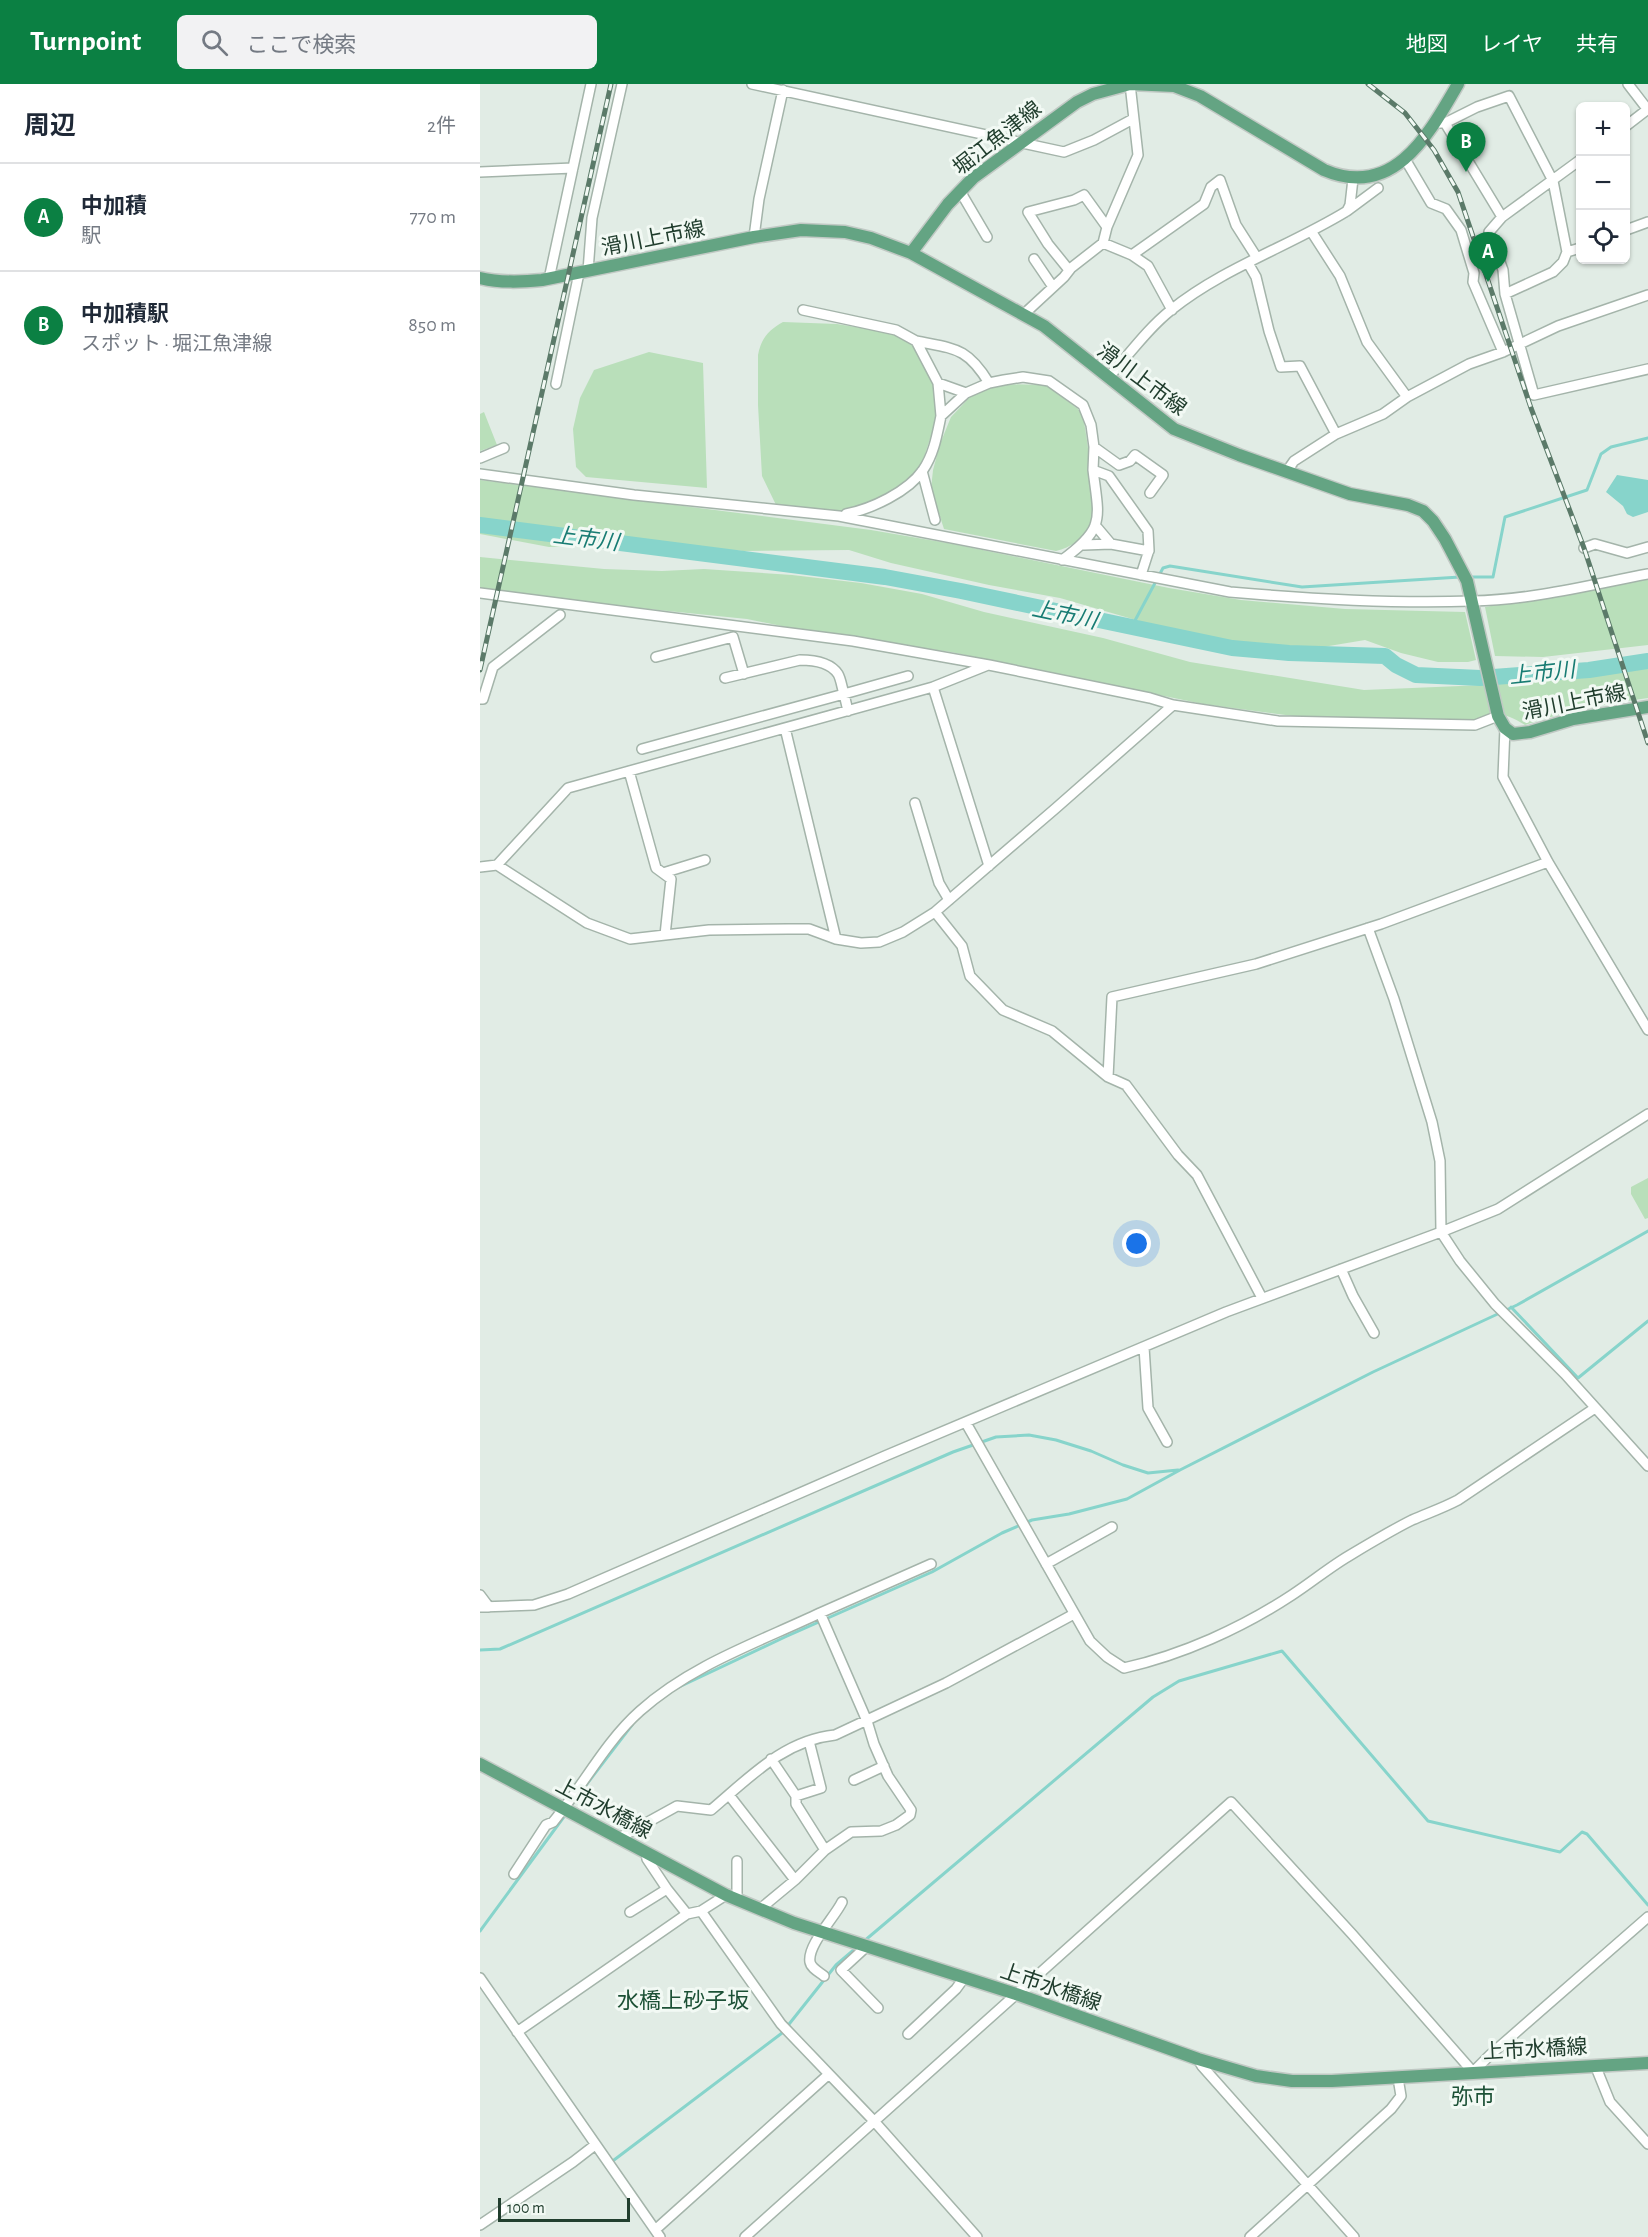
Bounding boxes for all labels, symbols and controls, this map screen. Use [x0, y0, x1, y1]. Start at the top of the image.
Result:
search box [177, 15, 597, 69]
icon: search [198, 26, 231, 59]
text: Turnpoint [30, 28, 141, 56]
text: ここで検索 [246, 34, 356, 56]
text: 地図 [1406, 34, 1448, 55]
text: レイヤ [1481, 34, 1543, 55]
text: 共有 [1576, 34, 1618, 55]
street label: 堀江魚津線 [949, 97, 1045, 179]
map controls [1576, 102, 1630, 264]
button: + [1576, 102, 1630, 156]
text: 周辺 [24, 113, 76, 139]
text: 2件 [427, 116, 456, 136]
pin: B [1446, 122, 1486, 172]
button: − [1576, 156, 1630, 210]
text: 中加積 [81, 195, 147, 217]
text: A [38, 207, 50, 227]
text: 770 m [409, 207, 456, 227]
button: locate [1576, 210, 1630, 264]
street label: 滑川上市線 [599, 217, 707, 259]
text: 駅 [81, 226, 101, 246]
pin: A [1468, 232, 1508, 282]
text: 中加積駅 [81, 303, 169, 325]
text: B [38, 315, 49, 335]
text: 850 m [408, 315, 456, 335]
text: スポット · 堀江魚津線 [81, 334, 272, 354]
street label: 滑川上市線 [1093, 339, 1191, 419]
water label: 上市川 [552, 523, 622, 554]
water label: 上市川 [1030, 596, 1102, 633]
water label: 上市川 [1508, 657, 1578, 687]
street label: 滑川上市線 [1520, 681, 1628, 723]
your location [1122, 1229, 1151, 1258]
street label: 上市水橋線 [552, 1774, 656, 1842]
street label: 上市水橋線 [998, 1960, 1104, 2014]
district label: 水橋上砂子坂 [617, 1989, 749, 2012]
street label: 上市水橋線 [1482, 2035, 1588, 2063]
district label: 弥市 [1451, 2085, 1495, 2108]
scale bar [498, 2195, 630, 2222]
text: 100 m [507, 2200, 545, 2216]

